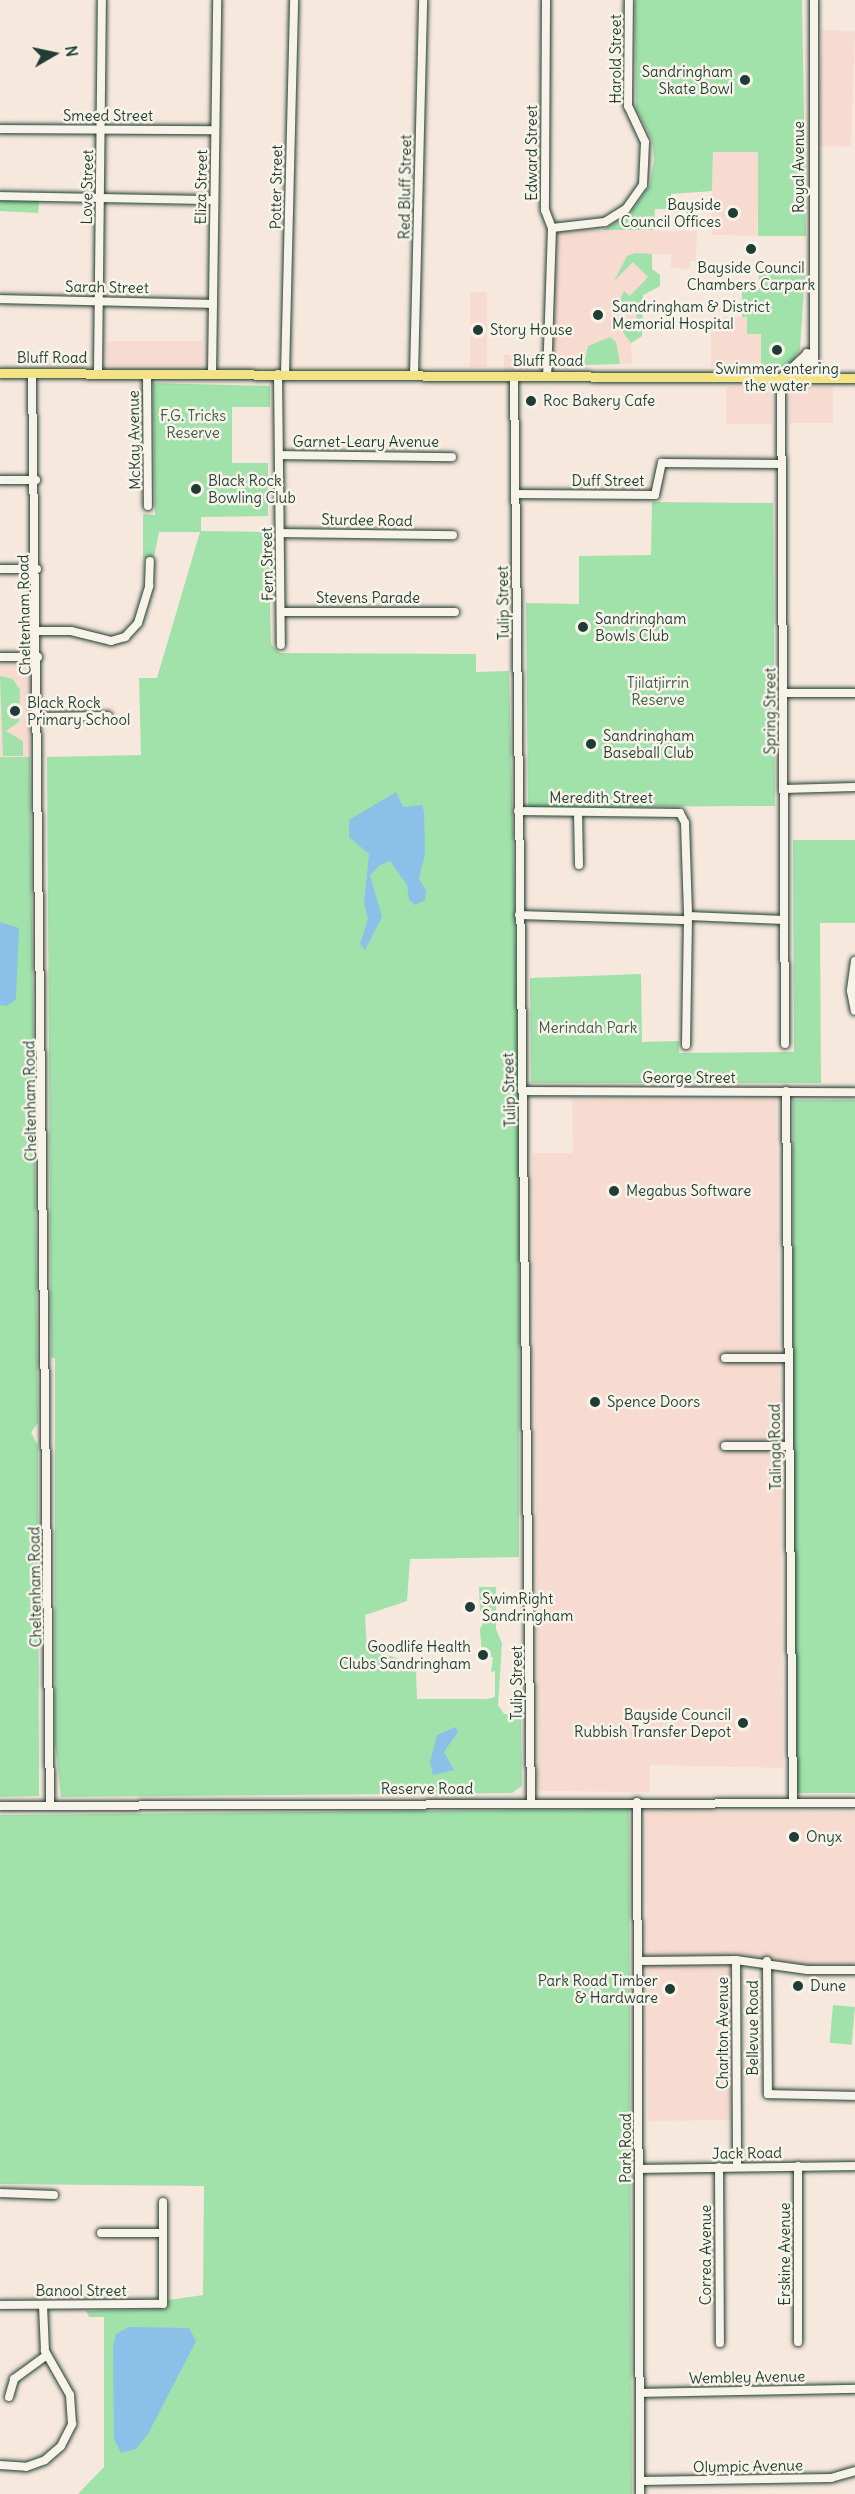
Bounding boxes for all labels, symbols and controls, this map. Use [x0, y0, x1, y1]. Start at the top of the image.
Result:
street label: Harold Street [607, 14, 625, 104]
north arrow [24, 24, 84, 84]
text: N [61, 44, 83, 58]
place label: Sandringham Skate Bowl [642, 62, 733, 97]
marker: Sandringham Skate Bowl [738, 73, 752, 87]
street label: Edward Street [523, 105, 541, 201]
street label: Smeed Street [63, 107, 153, 125]
street label: Royal Avenue [790, 121, 808, 213]
street label: Red Bluff Street [395, 134, 415, 240]
street label: Potter Street [266, 144, 286, 230]
street label: Love Street [77, 149, 97, 225]
street label: Eliza Street [191, 149, 211, 225]
place label: Bayside Council Offices [620, 195, 721, 230]
marker: Bayside Council Offices [726, 206, 740, 220]
marker: Bayside Council Chambers Carpark [744, 242, 758, 256]
place label: Bayside Council Chambers Carpark [687, 258, 815, 293]
street label: Sarah Street [65, 277, 149, 297]
place label: Sandringham & District Memorial Hospital [612, 297, 770, 332]
marker: Sandringham & District Memorial Hospital [589, 306, 607, 324]
place label: Story House [490, 321, 573, 339]
marker: Story House [471, 323, 485, 337]
marker: Swimmer entering the water [770, 343, 784, 357]
street label: Bluff Road [17, 349, 87, 367]
street label: Bluff Road [513, 352, 583, 370]
place label: Swimmer entering the water [715, 359, 839, 394]
street label: McKay Avenue [124, 390, 144, 490]
place label: Roc Bakery Cafe [543, 392, 655, 410]
marker: Roc Bakery Cafe [524, 394, 538, 408]
park label: F.G. Tricks Reserve [160, 406, 226, 441]
street label: Garnet-Leary Avenue [293, 433, 439, 451]
place label: Black Rock Bowling Club [208, 471, 296, 506]
street label: Duff Street [572, 472, 644, 490]
marker: Black Rock Bowling Club [189, 482, 203, 496]
street label: Sturdee Road [321, 510, 413, 530]
street label: Fern Street [257, 527, 277, 601]
street label: Cheltenham Road [14, 554, 34, 676]
street label: Tulip Street [493, 566, 513, 640]
street label: Stevens Parade [316, 589, 420, 607]
place label: Sandringham Bowls Club [595, 609, 686, 644]
marker: Sandringham Bowls Club [576, 620, 590, 634]
street label: Spring Street [761, 667, 779, 755]
park label: Tjilatjirrin Reserve [627, 673, 689, 708]
place label: Black Rock Primary School [27, 693, 130, 728]
marker: Black Rock Primary School [8, 704, 22, 718]
place label: Sandringham Baseball Club [603, 726, 694, 761]
marker: Sandringham Baseball Club [584, 737, 598, 751]
street label: Meredith Street [549, 789, 653, 807]
park label: Merindah Park [539, 1019, 637, 1037]
street label: Cheltenham Road [20, 1040, 40, 1162]
street label: Tulip Street [499, 1052, 519, 1128]
street label: George Street [642, 1069, 736, 1087]
place label: Megabus Software [626, 1182, 751, 1200]
marker: Megabus Software [607, 1184, 621, 1198]
place label: Spence Doors [607, 1393, 700, 1411]
marker: Spence Doors [588, 1395, 602, 1409]
street label: Talinga Road [765, 1404, 785, 1490]
street label: Cheltenham Road [25, 1526, 45, 1648]
place label: SwimRight Sandringham [482, 1589, 573, 1624]
marker: SwimRight Sandringham [463, 1600, 477, 1614]
place label: Goodlife Health Clubs Sandringham [339, 1637, 471, 1672]
street label: Tulip Street [508, 1646, 526, 1720]
marker: Goodlife Health Clubs Sandringham [476, 1648, 490, 1662]
place label: Bayside Council Rubbish Transfer Depot [574, 1705, 731, 1740]
marker: Bayside Council Rubbish Transfer Depot [736, 1716, 750, 1730]
street label: Reserve Road [381, 1780, 473, 1798]
place label: Onyx [806, 1828, 842, 1846]
marker: Onyx [787, 1830, 801, 1844]
place label: Park Road Timber & Hardware [538, 1971, 658, 2006]
street label: Charlton Avenue [714, 1977, 732, 2089]
place label: Dune [810, 1977, 846, 1995]
marker: Dune [791, 1979, 805, 1993]
street label: Bellevue Road [744, 1980, 762, 2076]
marker: Park Road Timber & Hardware [663, 1982, 677, 1996]
street label: Park Road [617, 2113, 635, 2183]
street label: Jack Road [712, 2143, 782, 2163]
street label: Erskine Avenue [776, 2202, 794, 2306]
street label: Correa Avenue [697, 2205, 715, 2305]
street label: Banool Street [36, 2282, 126, 2300]
street label: Wembley Avenue [689, 2367, 805, 2387]
street label: Olympic Avenue [693, 2456, 803, 2476]

